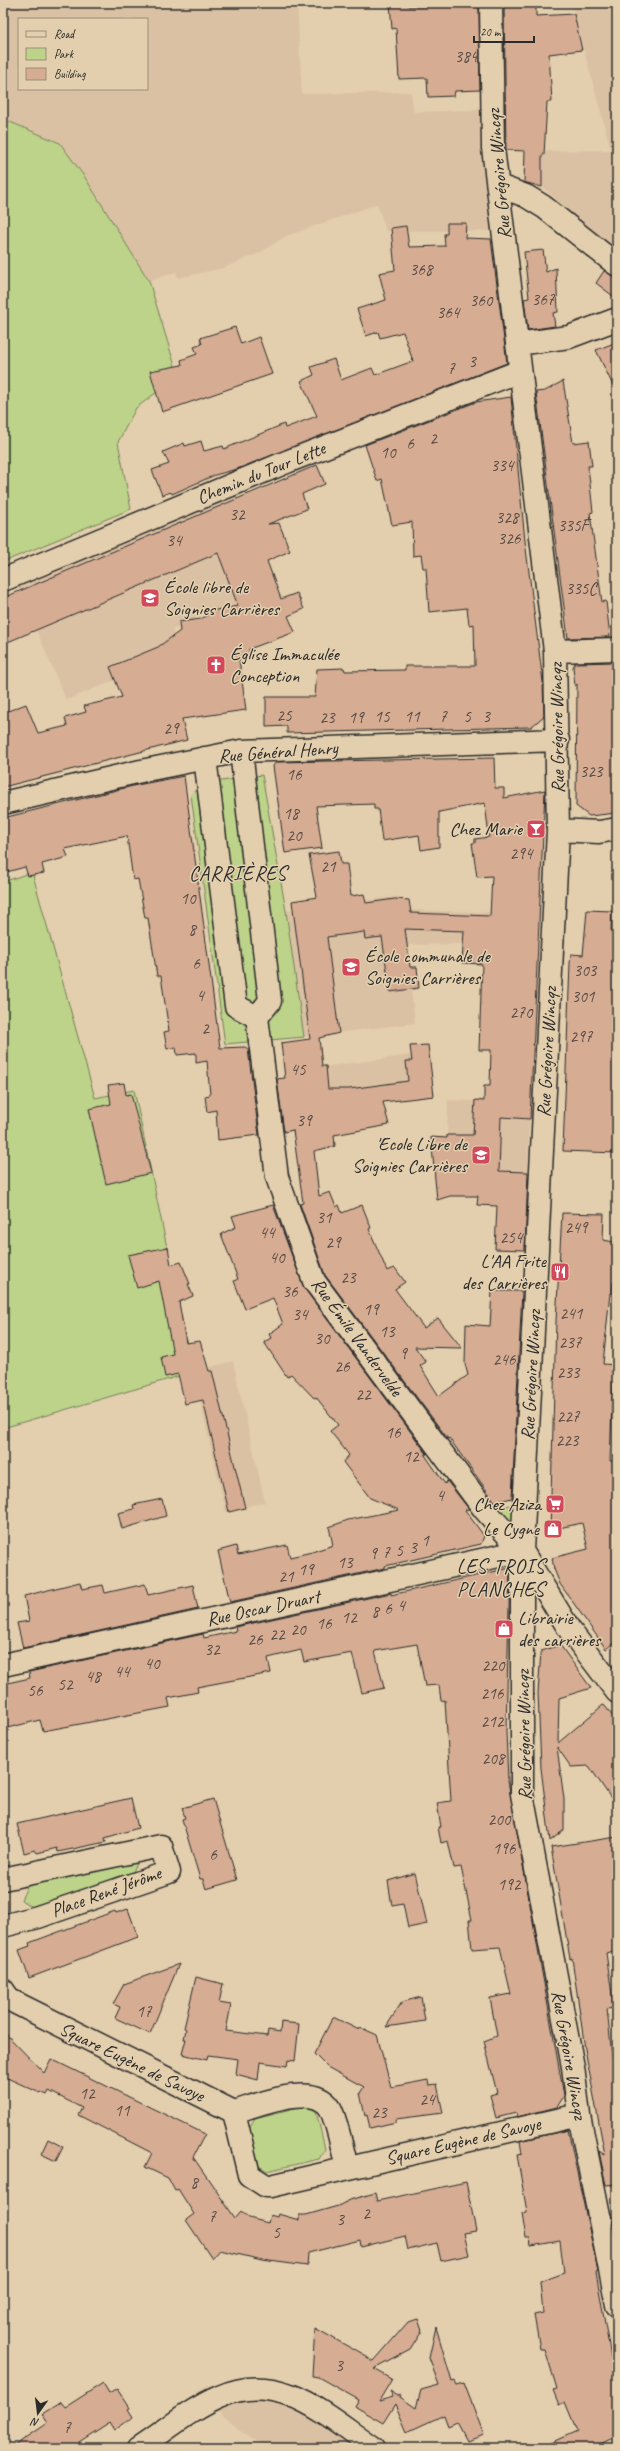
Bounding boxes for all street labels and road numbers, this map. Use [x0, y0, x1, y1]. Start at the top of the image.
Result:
street label: Rue Grégoire Wincqz [481, 107, 517, 240]
street label: Chemin du Tour Lette [193, 436, 330, 510]
street label: Rue Grégoire Wincqz [544, 661, 570, 794]
street label: Rue Général Henry [218, 736, 340, 768]
street label: Rue Grégoire Wincqz [532, 985, 562, 1118]
street label: Rue Émile Vandervelde [306, 1273, 409, 1403]
street label: Rue Grégoire Wincqz [516, 1308, 546, 1441]
street label: Rue Oscar Druart [204, 1584, 324, 1632]
street label: Rue Grégoire Wincqz [511, 1668, 537, 1801]
street label: Place René Jérôme [48, 1860, 166, 1923]
street label: Rue Grégoire Wincqz [546, 1989, 592, 2122]
street label: Square Eugène de Savoye [56, 2017, 210, 2108]
street label: Square Eugène de Savoye [383, 2111, 545, 2170]

